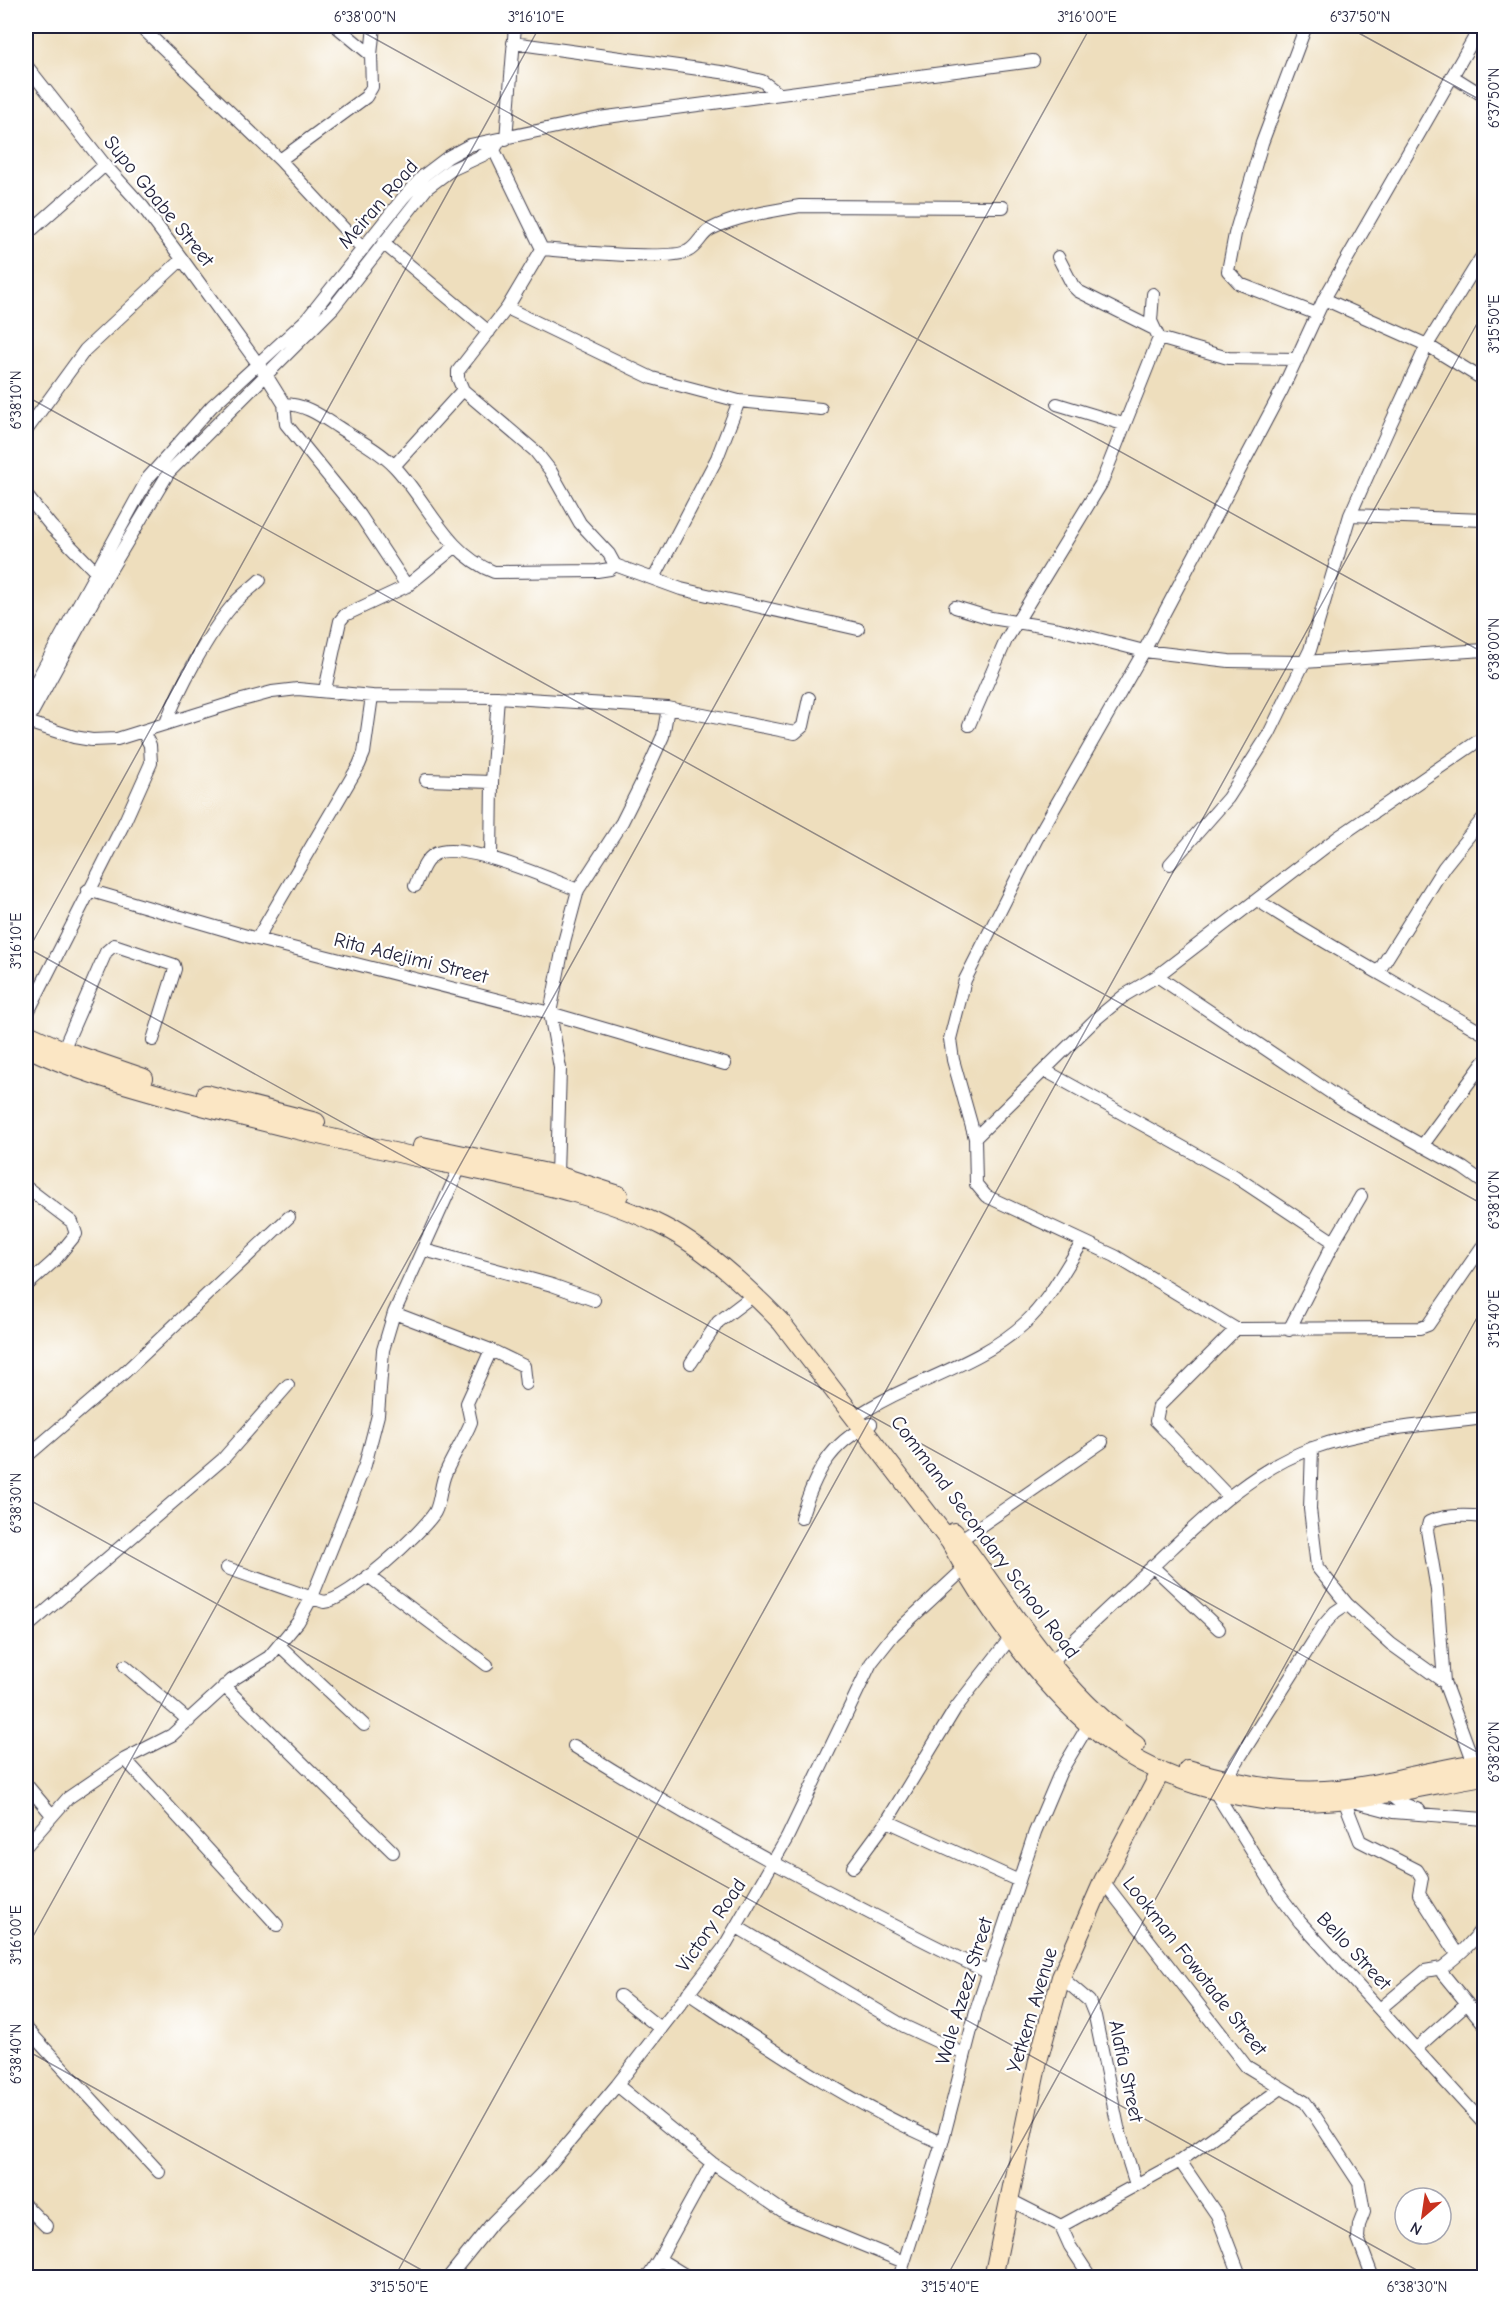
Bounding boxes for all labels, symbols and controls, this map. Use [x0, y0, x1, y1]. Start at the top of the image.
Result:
text: 6°38'00"N [334, 8, 396, 26]
text: 3°16'10"E [508, 8, 564, 26]
text: 3°16'00"E [1057, 8, 1117, 26]
text: 6°37'50"N [1330, 8, 1390, 26]
text: 6°37'50"N [1485, 68, 1503, 128]
street label: Supo Gbabe Street [99, 131, 220, 272]
street label: Meiran Road [333, 155, 423, 253]
text: 3°15'50"E [1485, 295, 1503, 353]
text: 6°38'10"N [7, 370, 25, 430]
text: 6°38'00"N [1485, 618, 1503, 680]
text: 3°16'10"E [7, 913, 25, 969]
street label: Rita Adejimi Street [332, 928, 492, 989]
text: 6°38'10"N [1485, 1170, 1503, 1230]
text: 3°15'40"E [1485, 1290, 1503, 1348]
street label: Command Secondary School Road [886, 1411, 1084, 1663]
text: 6°38'30"N [7, 1473, 25, 1533]
text: 6°38'20"N [1485, 1721, 1503, 1783]
street label: Lookman Fowotade Street [1118, 1872, 1273, 2061]
street label: Victory Road [671, 1874, 751, 1976]
text: 3°16'00"E [7, 1905, 25, 1965]
street label: Bello Street [1312, 1907, 1397, 1996]
street label: Wale Azeez Street [931, 1913, 998, 2067]
street label: Yetkem Avenue [1002, 1945, 1062, 2075]
street label: Alafia Street [1104, 2018, 1148, 2125]
text: 6°38'40"N [7, 2024, 25, 2084]
north arrow [1393, 2186, 1453, 2246]
text: N [1407, 2218, 1425, 2239]
text: 3°15'50"E [370, 2278, 428, 2296]
text: 3°15'40"E [921, 2278, 979, 2296]
text: 6°38'30"N [1387, 2278, 1447, 2296]

